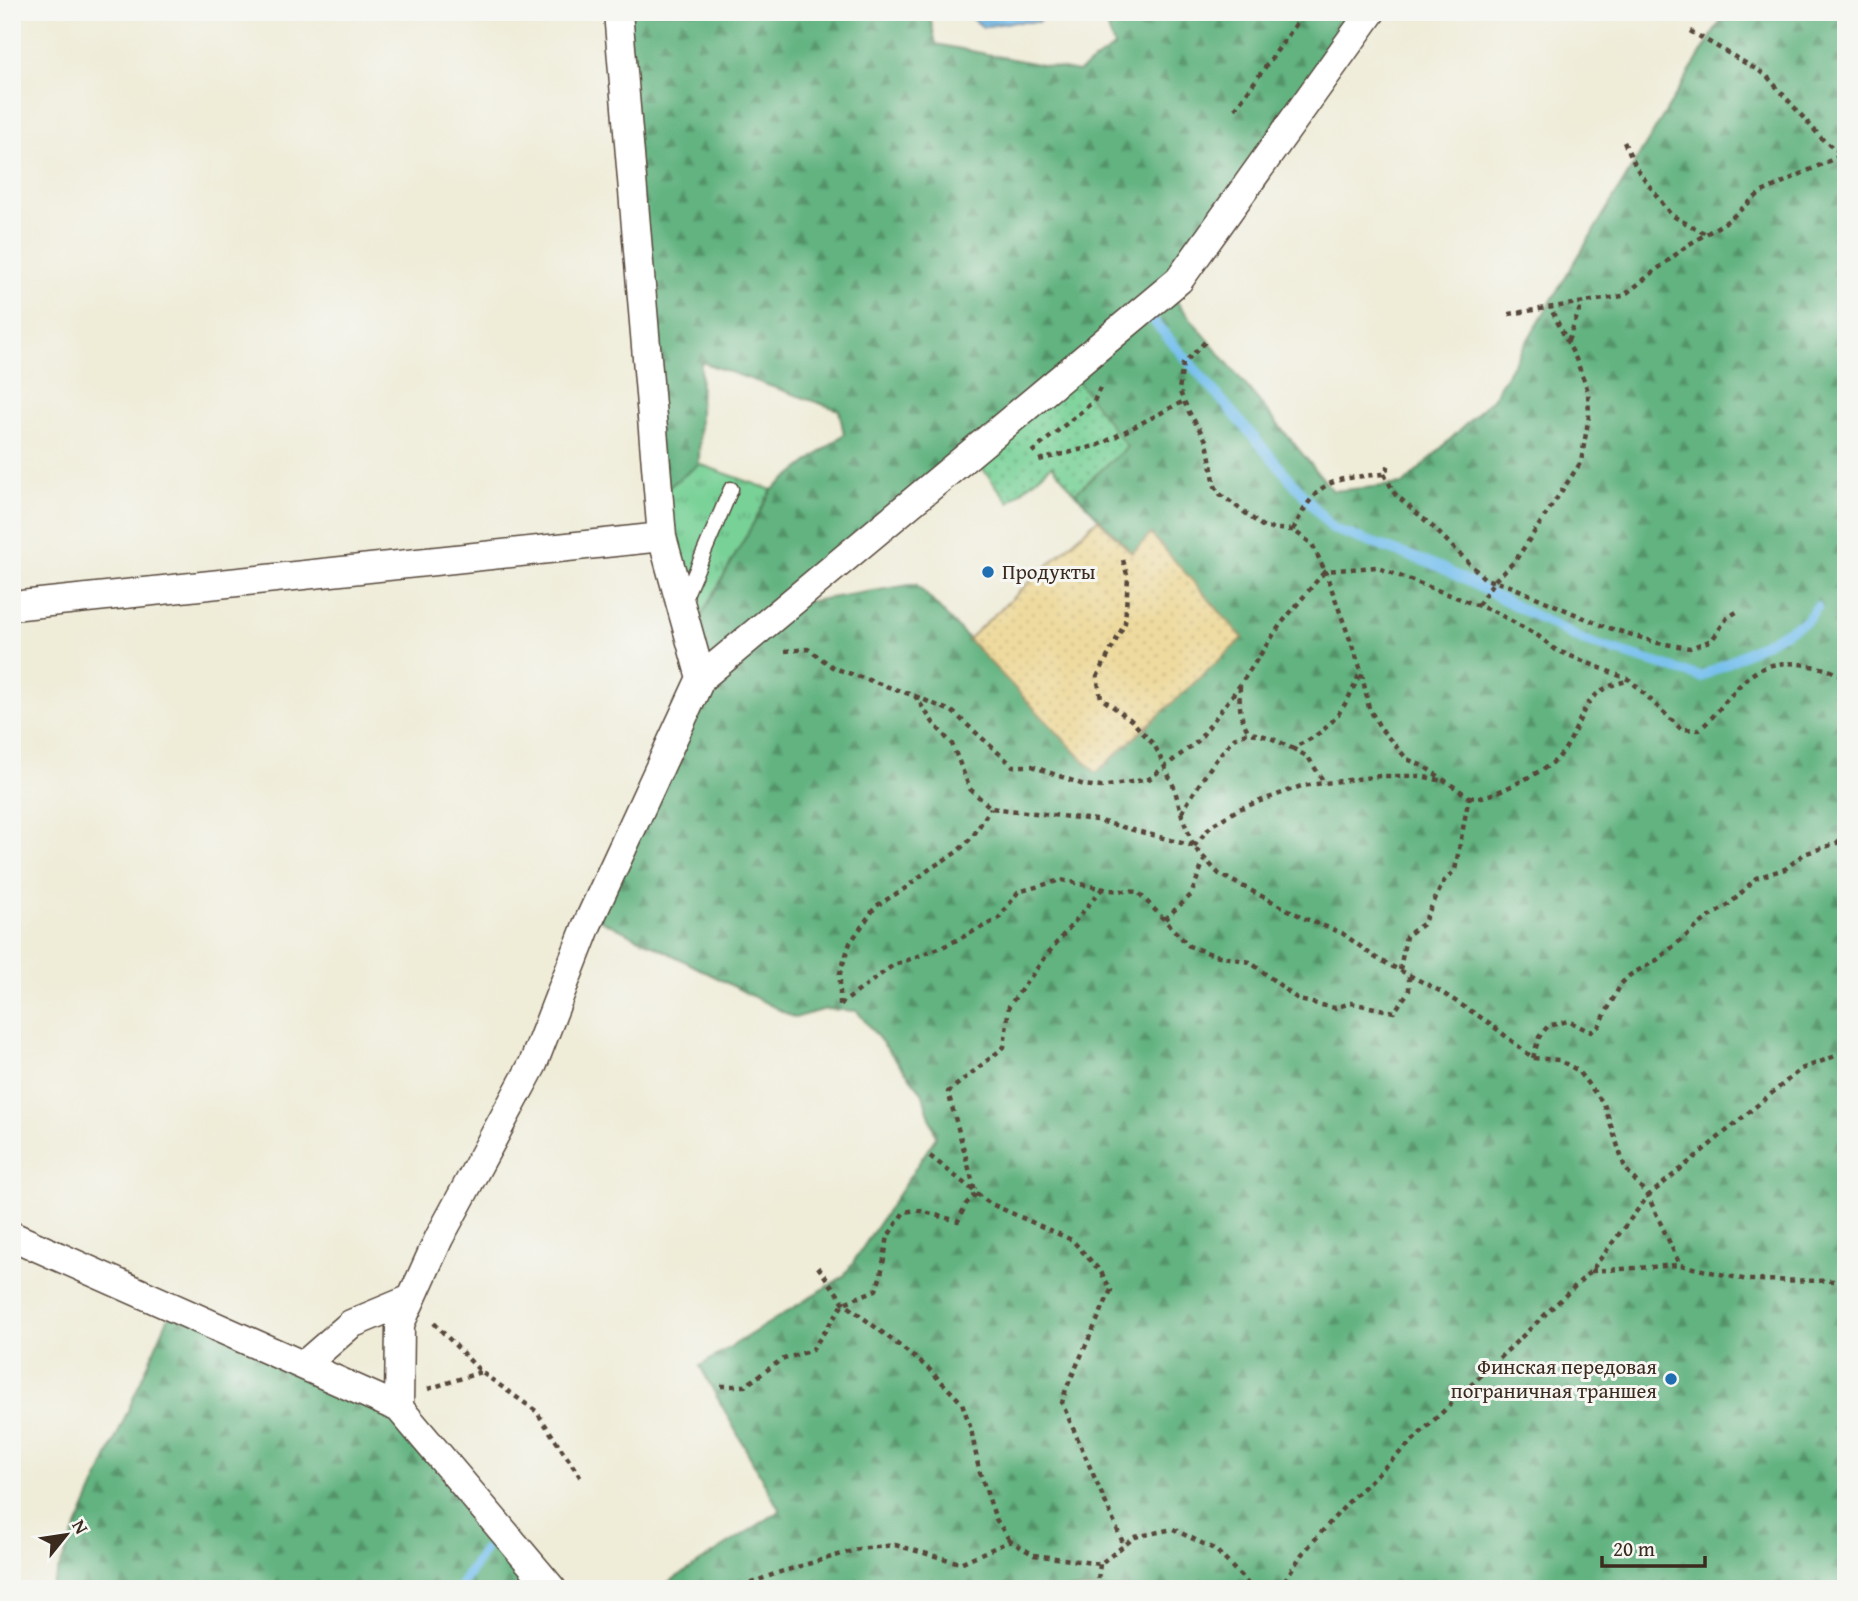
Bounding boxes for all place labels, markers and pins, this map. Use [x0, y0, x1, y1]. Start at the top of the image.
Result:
place label: Продукты [1002, 556, 1096, 587]
marker: Продукты [980, 564, 996, 580]
place label: Финская передовая пограничная траншея [1451, 1351, 1657, 1406]
marker: Финская передовая пограничная траншея [1663, 1371, 1679, 1387]

